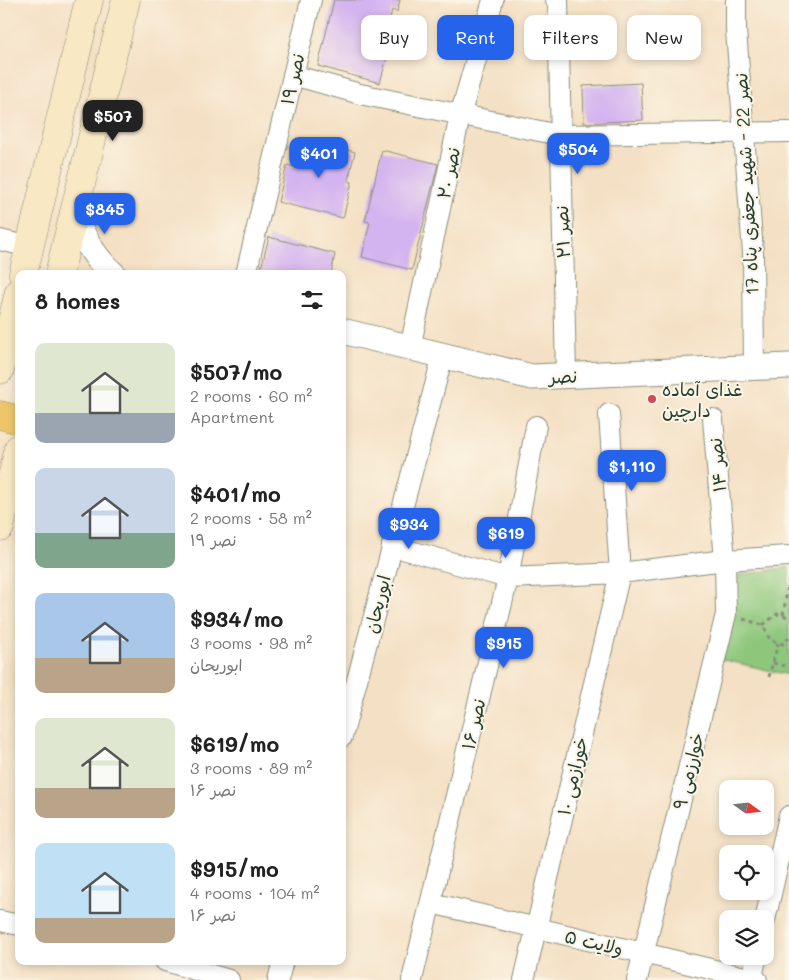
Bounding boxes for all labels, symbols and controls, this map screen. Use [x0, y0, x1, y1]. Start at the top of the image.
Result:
chip: Buy [361, 15, 427, 60]
chip: Rent [437, 15, 514, 60]
chip: Filters [524, 15, 617, 60]
chip: New [627, 15, 701, 60]
street label: نصر ۱۹ [274, 51, 310, 107]
street label: نصر 22 - شهید جعفری پناه 17 [728, 72, 765, 296]
pin: $507 [83, 100, 143, 142]
text: $507 [94, 105, 132, 126]
pin: $504 [548, 132, 608, 175]
pin: $401 [289, 136, 349, 179]
text: $504 [558, 138, 598, 159]
text: $401 [300, 142, 338, 163]
street label: نصر ۲۰ [431, 145, 465, 201]
pin: $845 [75, 192, 135, 235]
text: $845 [85, 198, 125, 219]
street label: نصر ۲۱ [549, 205, 575, 259]
icon: filters [298, 286, 326, 314]
text: 8 homes [35, 287, 120, 314]
text: $507/mo [190, 358, 282, 385]
icon: home [75, 363, 135, 423]
street label: نصر [546, 364, 578, 389]
place label: غذای آماده دارچین [662, 377, 742, 423]
text: 2 rooms · 60 m² [190, 385, 312, 406]
marker: غذای آماده دارچین [646, 393, 658, 405]
text: Apartment [190, 406, 275, 427]
street label: نصر ۱۴ [703, 437, 731, 493]
pin: $1,110 [591, 450, 673, 492]
text: $1,110 [609, 455, 655, 476]
text: $401/mo [190, 480, 281, 507]
icon: home [75, 488, 135, 548]
text: 2 rooms · 58 m² [190, 507, 312, 528]
pin: $934 [379, 508, 439, 550]
text: $934 [389, 513, 429, 534]
pin: $619 [476, 516, 536, 559]
text: $619 [488, 522, 524, 543]
text: نصر ۱۹ [190, 529, 236, 550]
street label: ابوریحان [358, 572, 396, 636]
text: $934/mo [190, 605, 283, 632]
icon: home [75, 613, 135, 673]
pin: $915 [474, 626, 534, 669]
text: 3 rooms · 98 m² [190, 632, 312, 653]
text: $915 [486, 632, 522, 653]
text: ابوریحان [190, 654, 243, 675]
street label: نصر ۱۶ [455, 696, 491, 752]
text: $619/mo [190, 730, 279, 757]
street label: خوارزمی ۹ [667, 730, 709, 812]
street label: خورازمی ۱۰ [551, 734, 593, 818]
icon: home [75, 738, 135, 798]
text: 3 rooms · 89 m² [190, 757, 312, 778]
text: نصر ۱۶ [190, 779, 236, 800]
north arrow [719, 780, 774, 835]
map controls [719, 780, 774, 965]
button: locate [719, 845, 774, 900]
text: $915/mo [190, 855, 279, 882]
icon: home [75, 863, 135, 923]
text: 4 rooms · 104 m² [190, 882, 320, 903]
text: نصر ۱۶ [190, 904, 236, 925]
button: layers [719, 910, 774, 965]
street label: ولایت ۵ [562, 924, 626, 960]

